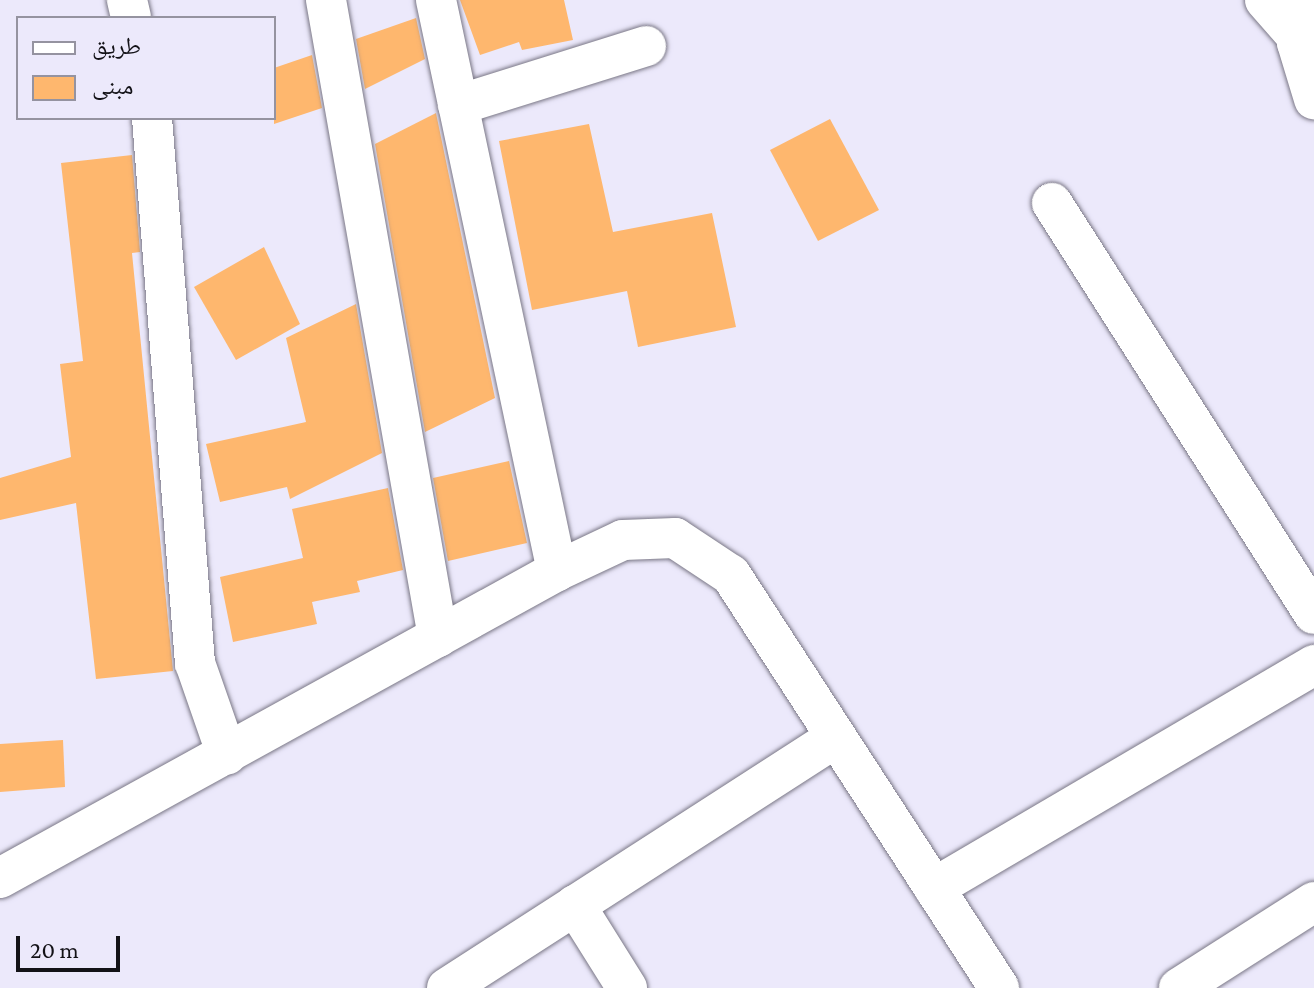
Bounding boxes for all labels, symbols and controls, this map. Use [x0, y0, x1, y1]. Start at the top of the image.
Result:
legend [16, 16, 276, 120]
text: طريق [92, 32, 141, 59]
text: مبنى [92, 72, 133, 99]
scale bar [20, 920, 124, 970]
text: 20 m [30, 936, 79, 963]

